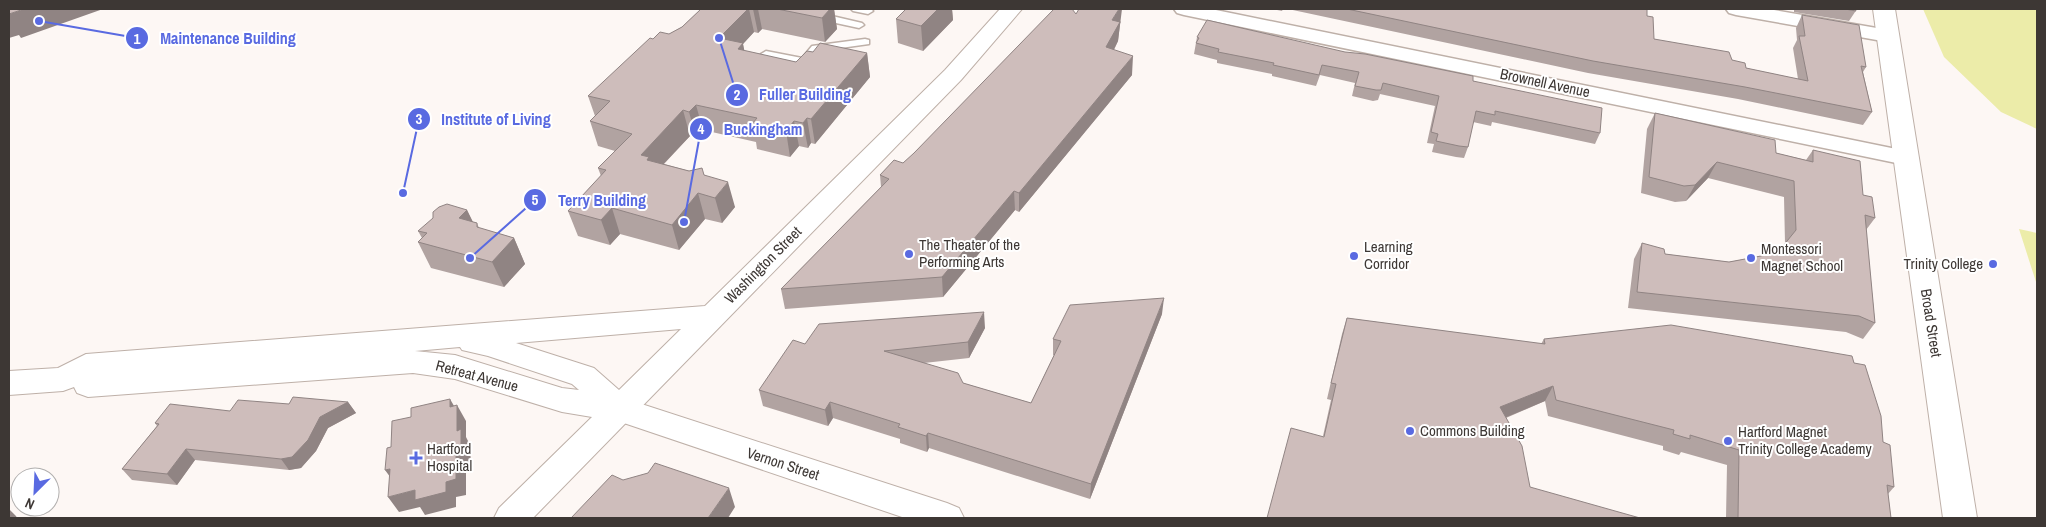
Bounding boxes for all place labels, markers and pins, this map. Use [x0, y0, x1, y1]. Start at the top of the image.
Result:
callout: Maintenance Building [125, 23, 305, 54]
callout: Fuller Building [724, 79, 861, 110]
callout: Institute of Living [406, 104, 560, 135]
callout: Buckingham [689, 114, 812, 145]
callout: Terry Building [523, 185, 656, 216]
place label: The Theater of the Performing Arts [919, 234, 1020, 272]
place label: Learning Corridor [1364, 236, 1413, 274]
place label: Montessori Magnet School [1761, 238, 1843, 276]
marker: The Theater of the Performing Arts [903, 248, 915, 260]
marker: Learning Corridor [1348, 250, 1360, 262]
marker: Montessori Magnet School [1745, 252, 1757, 264]
place label: Trinity College [1903, 253, 1983, 274]
marker: Trinity College [1987, 258, 1999, 270]
place label: Commons Building [1420, 420, 1525, 441]
place label: Hartford Magnet Trinity College Academy [1738, 421, 1872, 459]
marker: Commons Building [1404, 425, 1416, 437]
marker: Hartford Magnet Trinity College Academy [1722, 435, 1734, 447]
place label: Hartford Hospital [427, 438, 472, 476]
marker: Hartford Hospital [409, 451, 423, 465]

